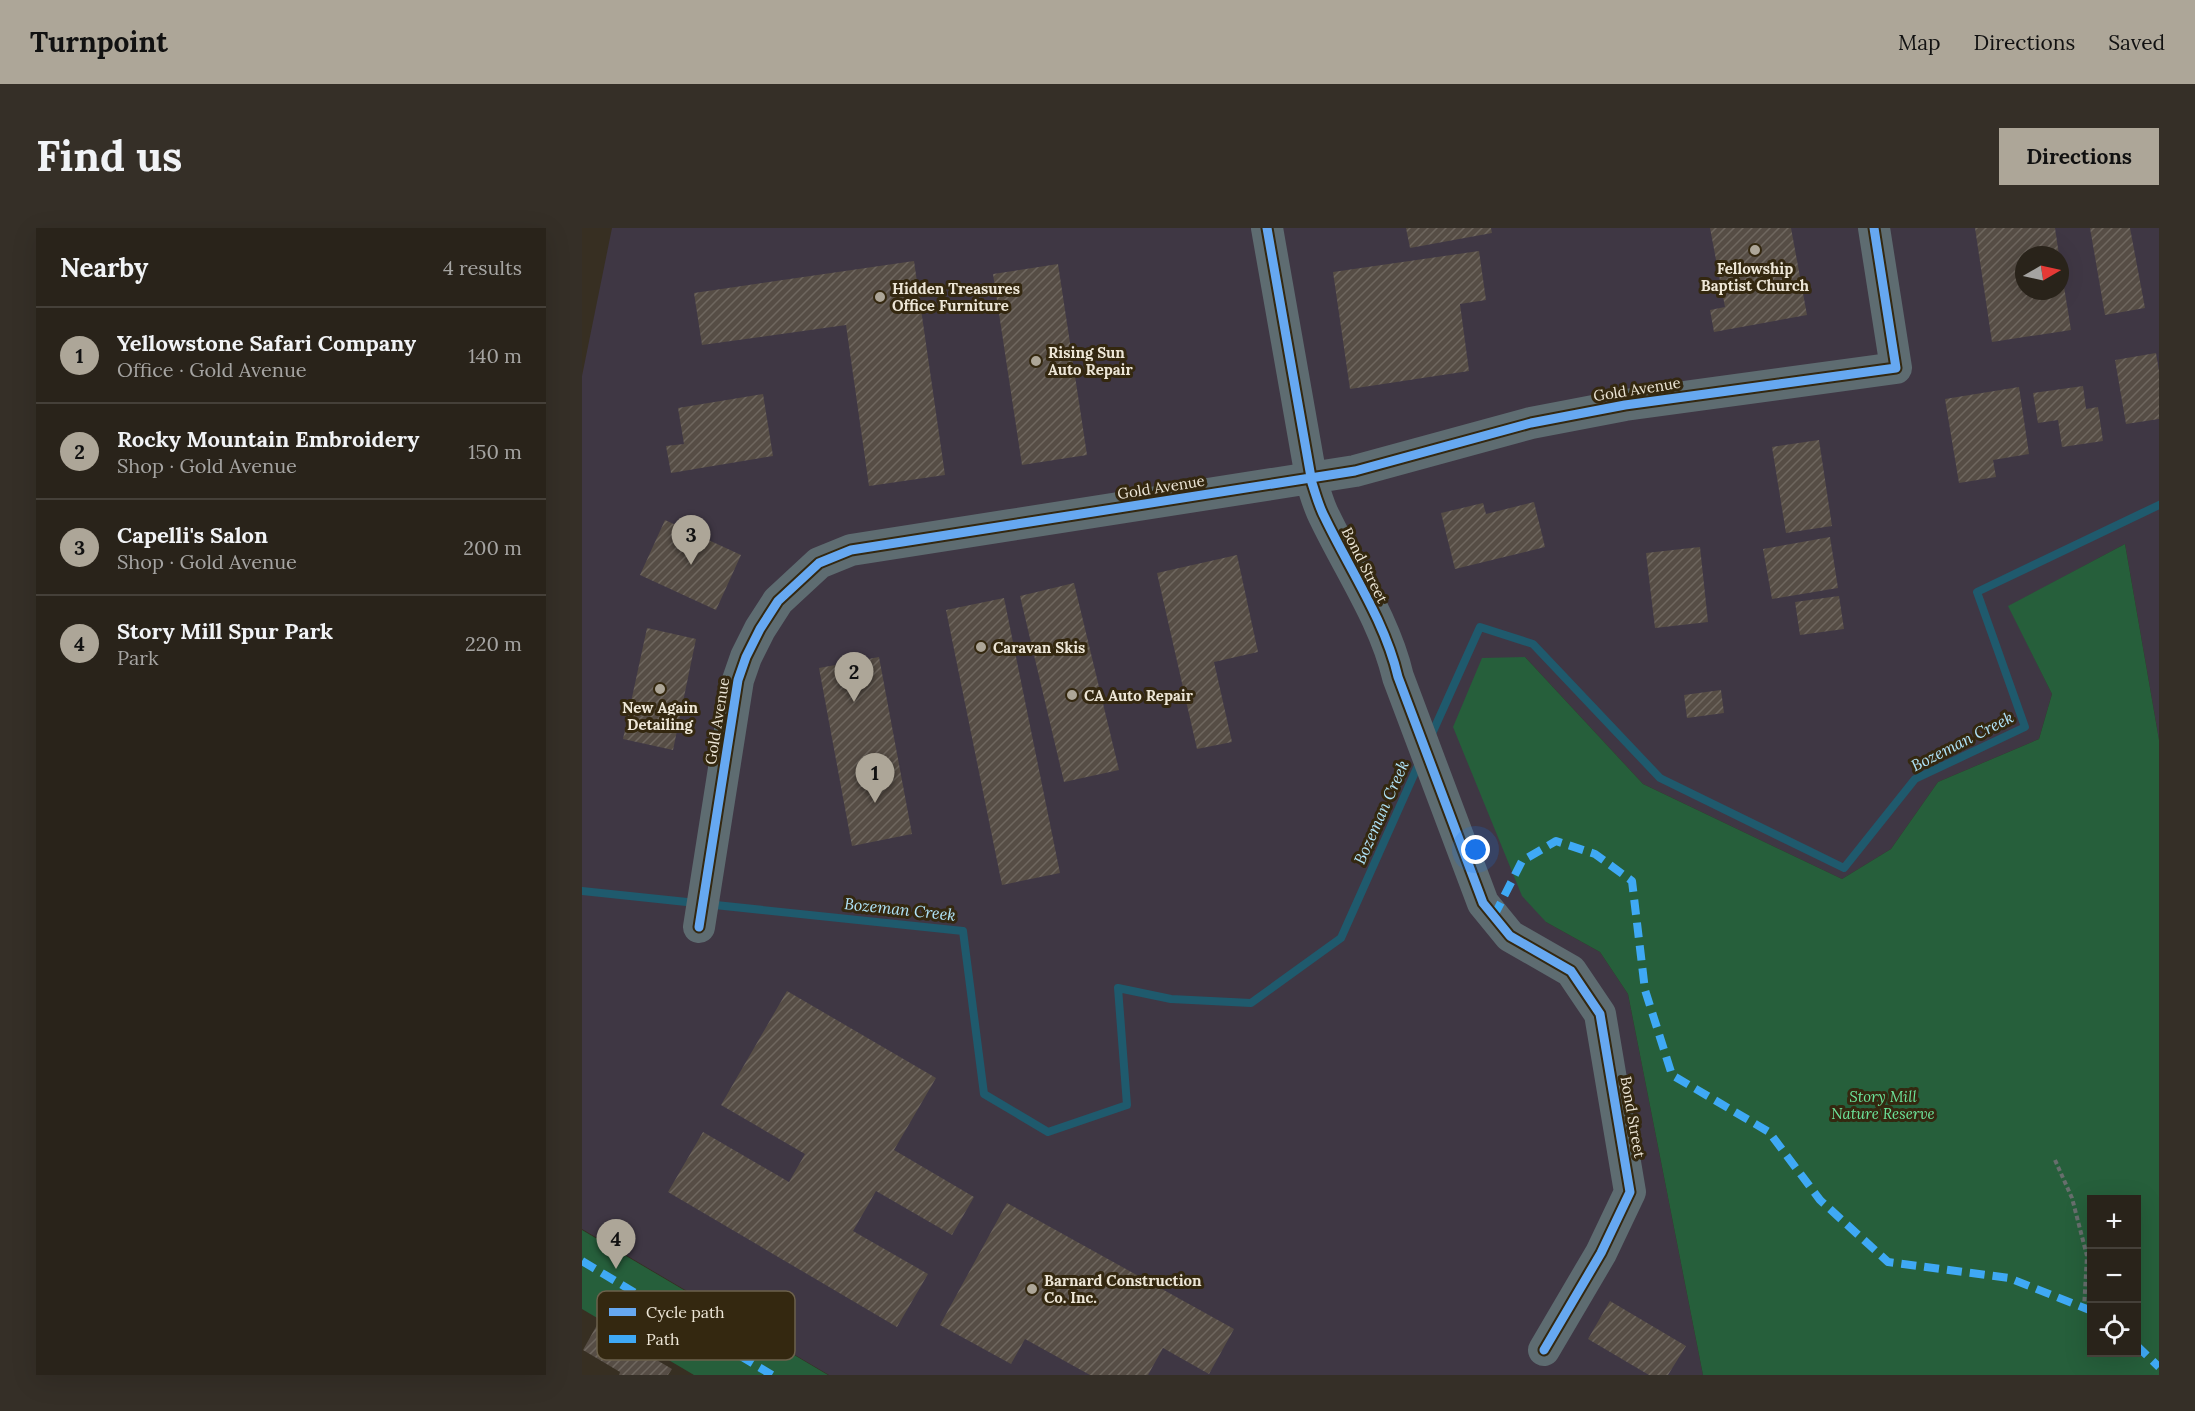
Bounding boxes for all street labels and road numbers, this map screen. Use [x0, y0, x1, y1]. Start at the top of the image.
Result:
street label: Gold Avenue [1592, 373, 1682, 405]
street label: Gold Avenue [1116, 471, 1206, 503]
street label: Bond Street [1338, 524, 1392, 606]
street label: Gold Avenue [701, 676, 733, 766]
street label: Bond Street [1616, 1075, 1650, 1160]

